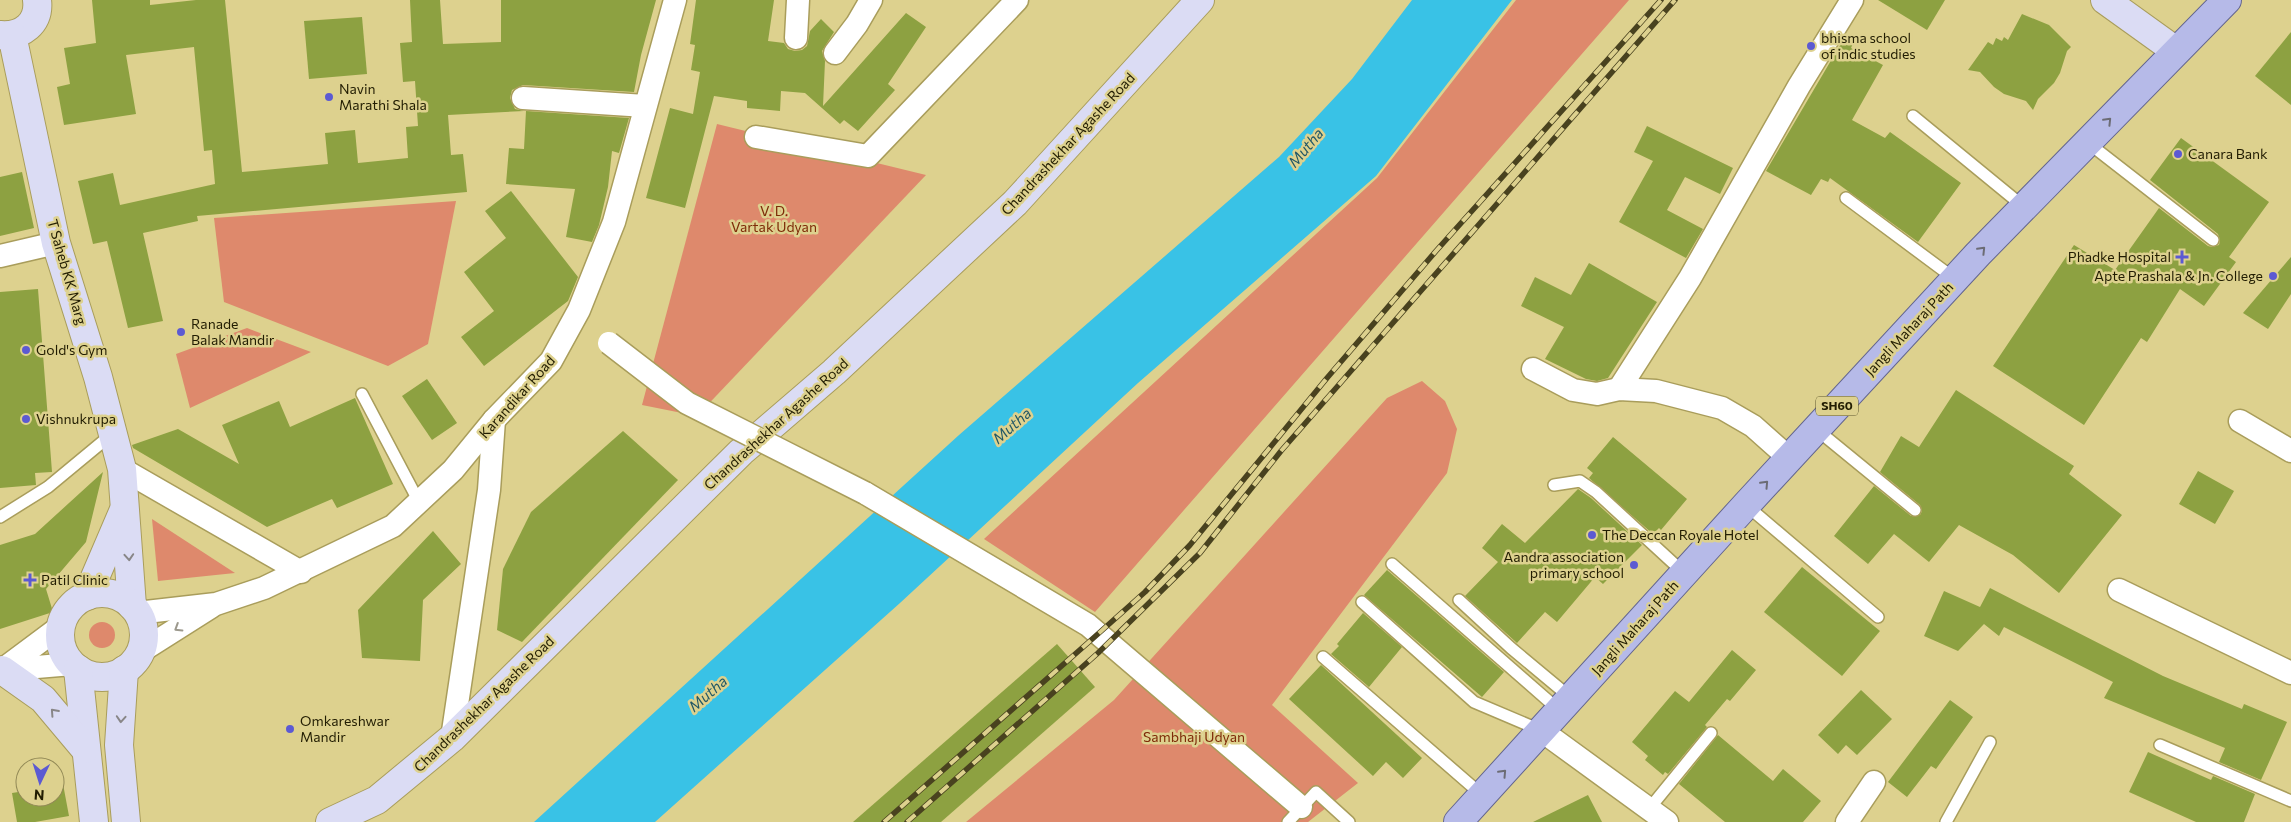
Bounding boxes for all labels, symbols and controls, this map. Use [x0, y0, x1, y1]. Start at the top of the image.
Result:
place label: bhisma school of indic studies [1821, 29, 1916, 62]
marker: bhisma school of indic studies [1805, 40, 1817, 52]
street label: Chandrashekhar Agashe Road [997, 69, 1138, 218]
place label: Navin Marathi Shala [339, 80, 427, 113]
marker: Navin Marathi Shala [323, 91, 335, 103]
one-way arrow [2102, 118, 2111, 127]
water label: Mutha [1284, 124, 1327, 170]
place label: Canara Bank [2188, 145, 2268, 162]
marker: Canara Bank [2172, 148, 2184, 160]
park label: V. D. Vartak Udyan [731, 202, 817, 235]
street label: T Saheb KK Marg [44, 217, 91, 327]
one-way arrow [1977, 246, 1986, 255]
place label: Phadke Hospital [2068, 248, 2171, 265]
marker: Phadke Hospital [2175, 250, 2189, 264]
place label: Apte Prashala & Jn. College [2094, 267, 2263, 284]
marker: Apte Prashala & Jn. College [2267, 270, 2279, 282]
street label: Jangli Maharaj Path [1861, 278, 1956, 379]
place label: Ranade Balak Mandir [191, 315, 275, 348]
marker: Ranade Balak Mandir [175, 326, 187, 338]
place label: Gold's Gym [36, 341, 108, 358]
marker: Gold's Gym [20, 344, 32, 356]
street label: Karandikar Road [475, 352, 558, 441]
street label: Chandrashekhar Agashe Road [700, 354, 851, 493]
road number: SH60 [1816, 396, 1858, 416]
water label: Mutha [988, 403, 1034, 447]
place label: Vishnukrupa [36, 410, 116, 427]
marker: Vishnukrupa [20, 413, 32, 425]
one-way arrow [1759, 481, 1768, 490]
place label: The Deccan Royale Hotel [1602, 526, 1759, 543]
marker: The Deccan Royale Hotel [1586, 529, 1598, 541]
place label: Aandra association primary school [1504, 548, 1624, 581]
one-way arrow [123, 553, 134, 561]
marker: Aandra association primary school [1628, 559, 1640, 571]
place label: Patil Clinic [41, 571, 108, 588]
marker: Patil Clinic [23, 573, 37, 587]
street label: Jangli Maharaj Path [1588, 577, 1682, 679]
one-way arrow [175, 622, 184, 631]
street label: Chandrashekhar Agashe Road [410, 632, 557, 775]
water label: Mutha [684, 671, 730, 715]
one-way arrow [51, 708, 60, 717]
place label: Omkareshwar Mandir [300, 712, 390, 745]
one-way arrow [116, 715, 127, 723]
marker: Omkareshwar Mandir [284, 723, 296, 735]
park label: Sambhaji Udyan [1143, 728, 1245, 745]
north arrow [15, 757, 65, 807]
one-way arrow [1497, 770, 1506, 779]
text: N [33, 787, 45, 804]

